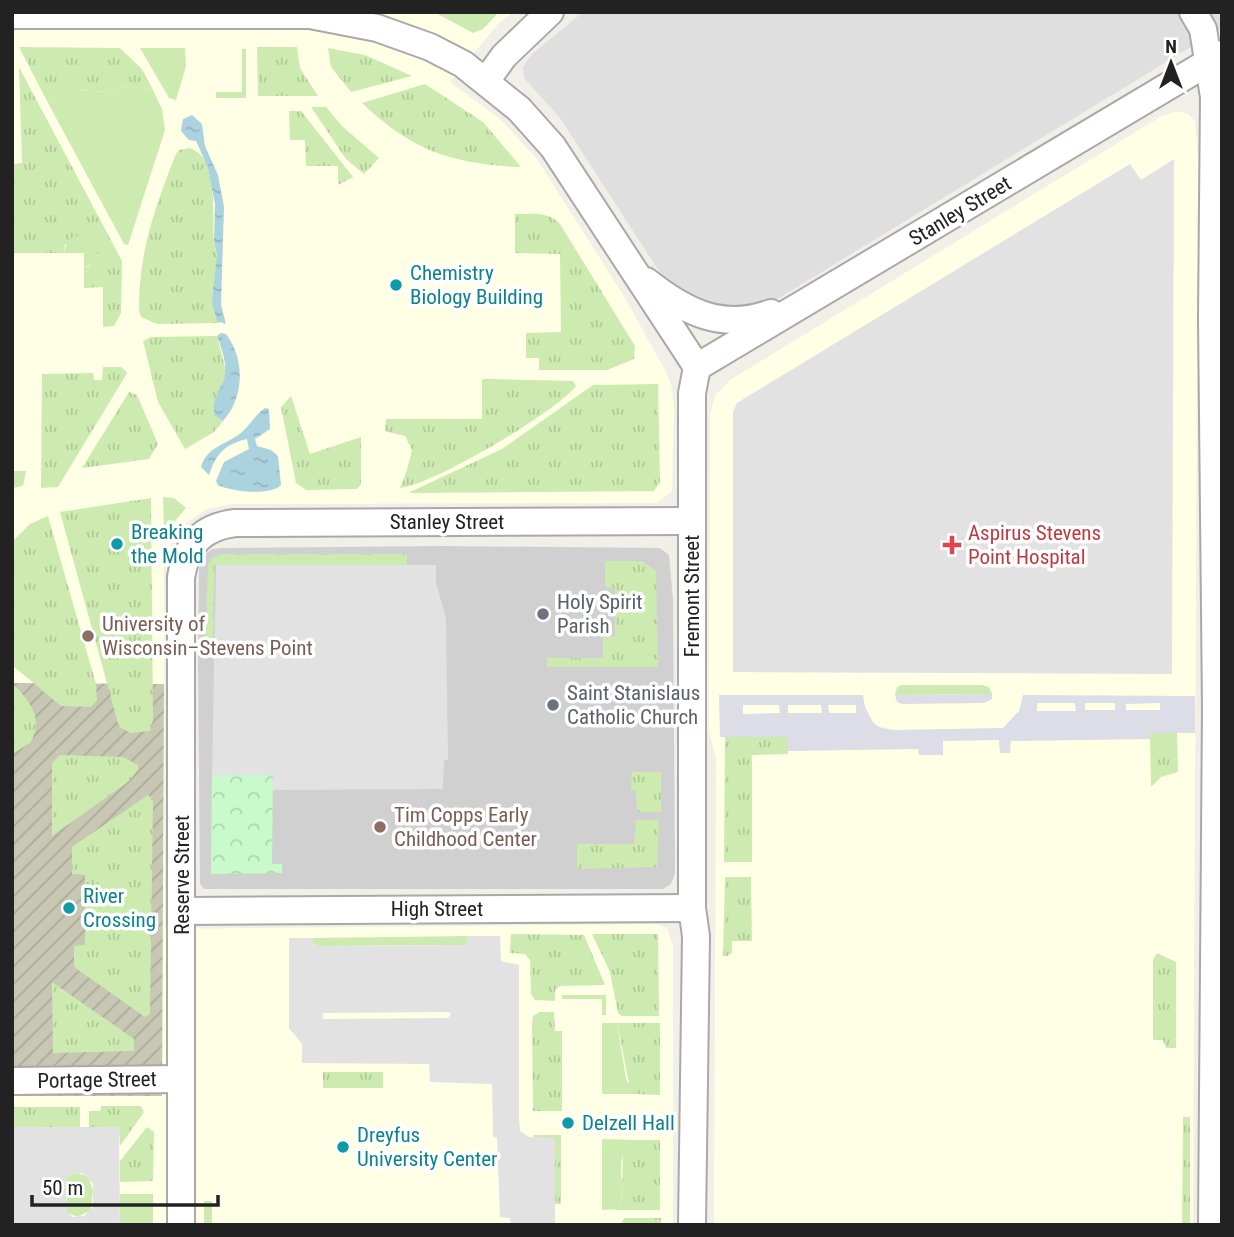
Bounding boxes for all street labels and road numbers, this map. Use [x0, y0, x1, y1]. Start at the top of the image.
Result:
street label: Stanley Street [905, 171, 1015, 251]
street label: Stanley Street [390, 510, 504, 534]
street label: Fremont Street [680, 535, 704, 657]
street label: Reserve Street [170, 815, 194, 935]
street label: High Street [391, 897, 483, 921]
street label: Portage Street [37, 1067, 157, 1093]

